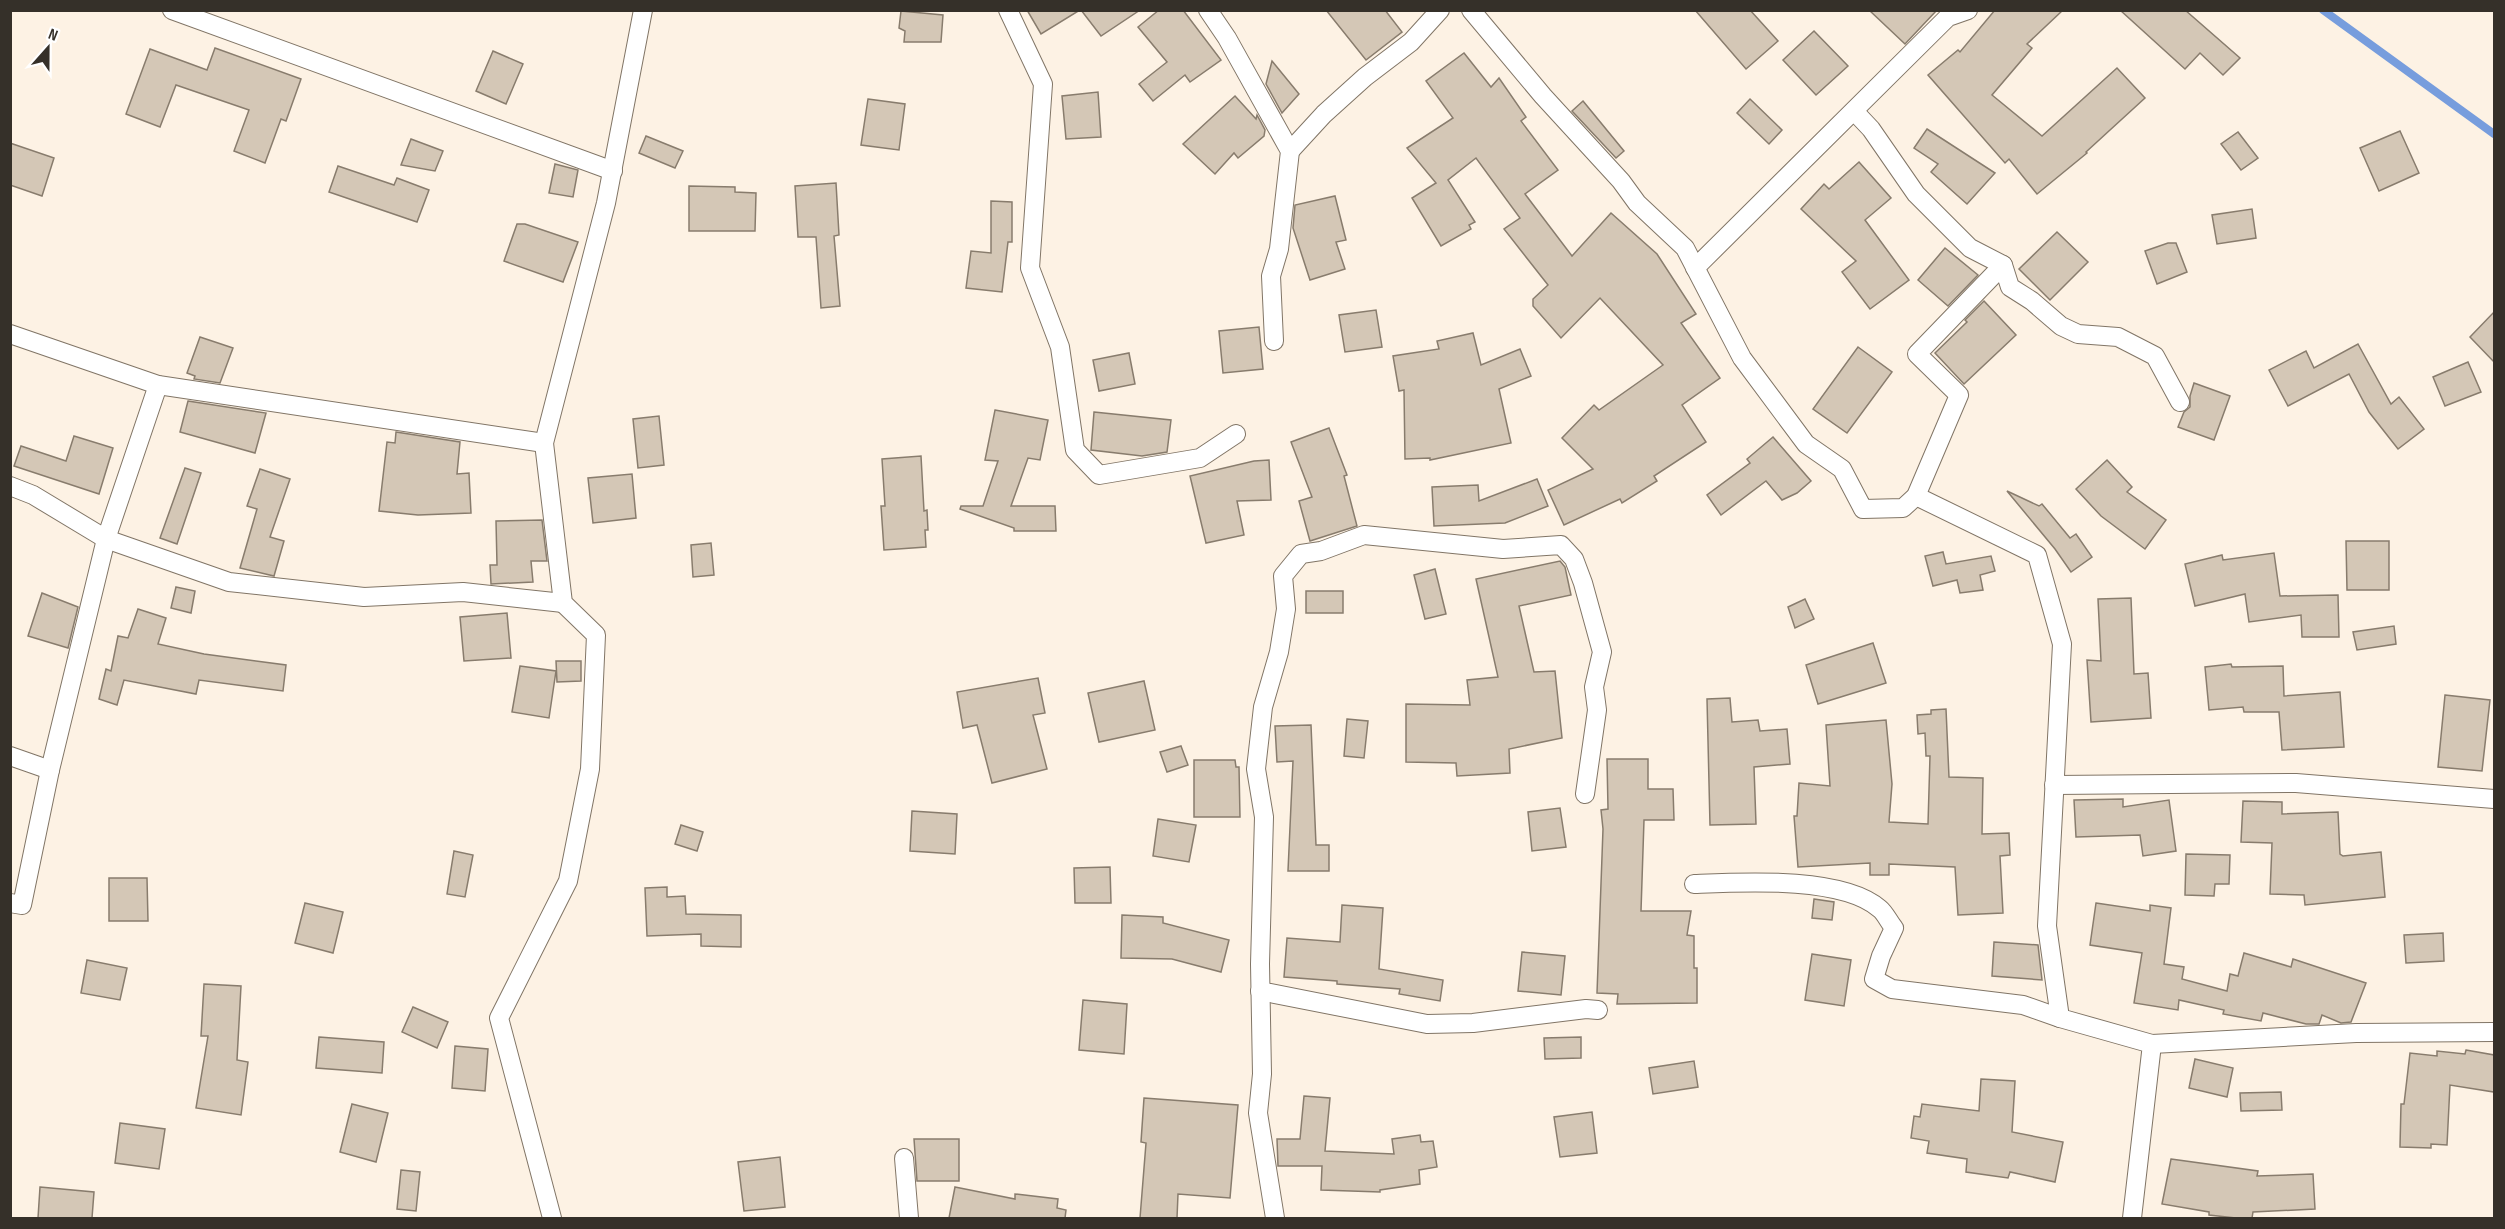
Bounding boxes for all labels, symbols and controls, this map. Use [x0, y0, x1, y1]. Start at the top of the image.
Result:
north arrow [18, 18, 78, 78]
text: N [45, 25, 60, 46]

